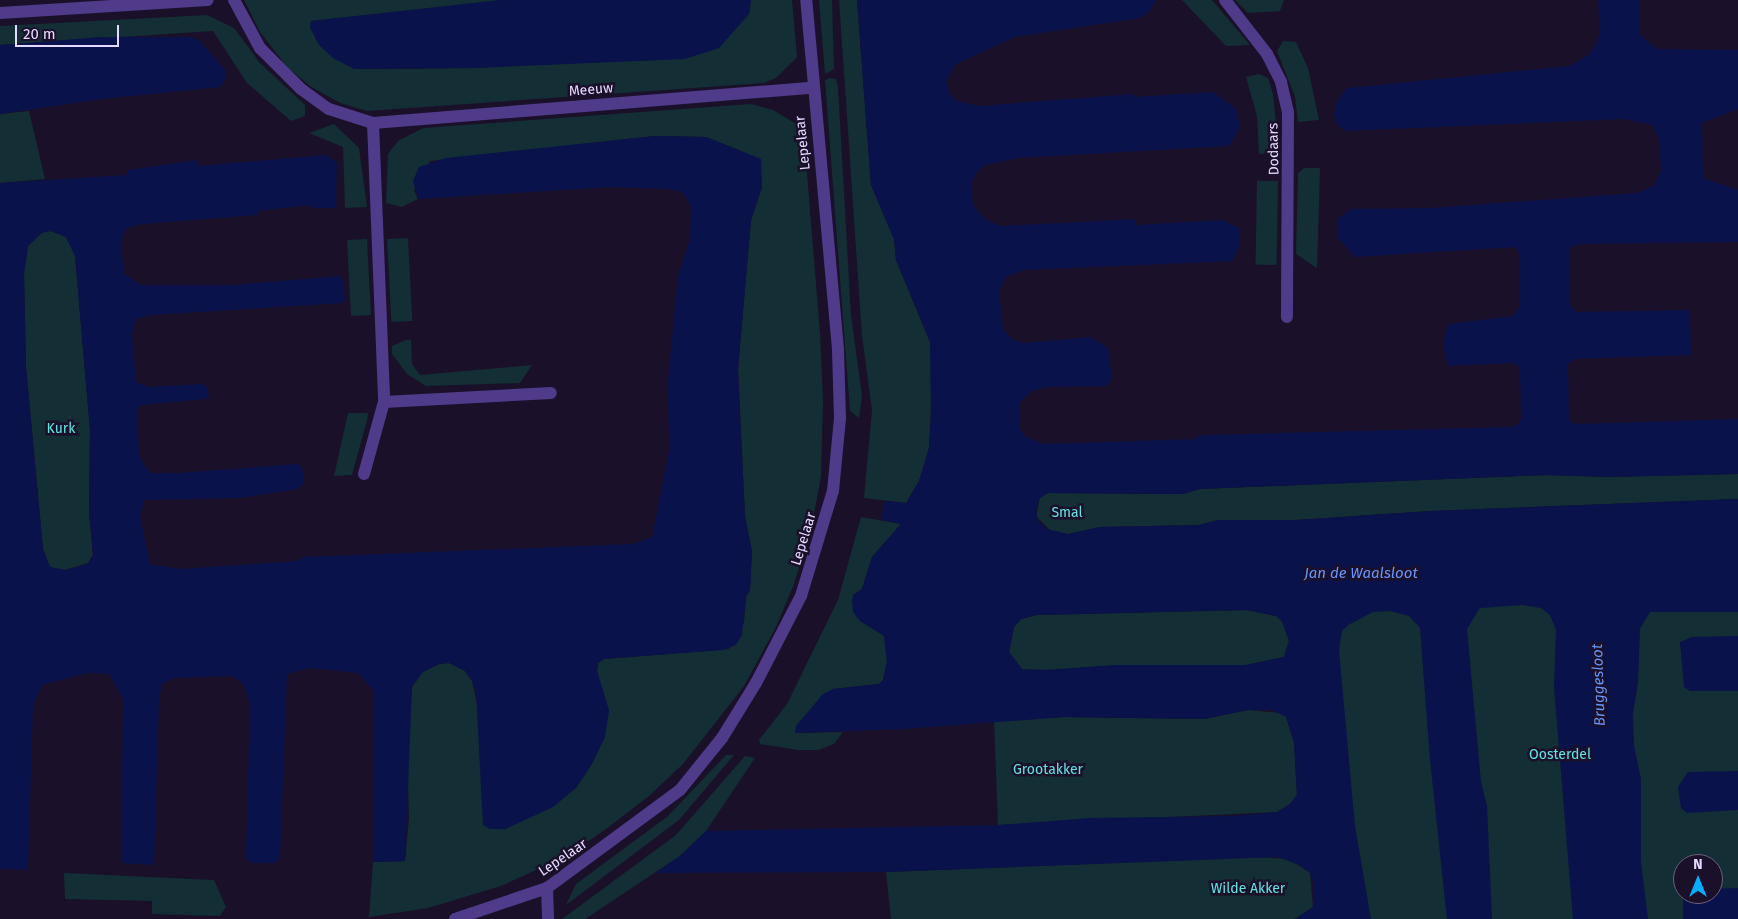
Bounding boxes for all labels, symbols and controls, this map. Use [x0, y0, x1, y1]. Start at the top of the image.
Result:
scale bar [18, 15, 121, 47]
text: 20 m [23, 25, 56, 43]
street label: Meeuw [568, 80, 614, 100]
street label: Lepelaar [792, 115, 814, 171]
street label: Dodaars [1265, 123, 1283, 175]
park label: Kurk [47, 421, 75, 437]
park label: Smal [1051, 505, 1083, 521]
street label: Lepelaar [788, 510, 820, 568]
water label: Jan de Waalsloot [1304, 565, 1418, 583]
water label: Bruggesloot [1589, 644, 1609, 726]
park label: Oosterdel [1529, 747, 1591, 763]
park label: Grootakker [1013, 762, 1083, 778]
street label: Lepelaar [536, 836, 590, 880]
north arrow [1673, 854, 1723, 904]
text: N [1693, 856, 1703, 873]
park label: Wilde Akker [1211, 881, 1285, 897]

